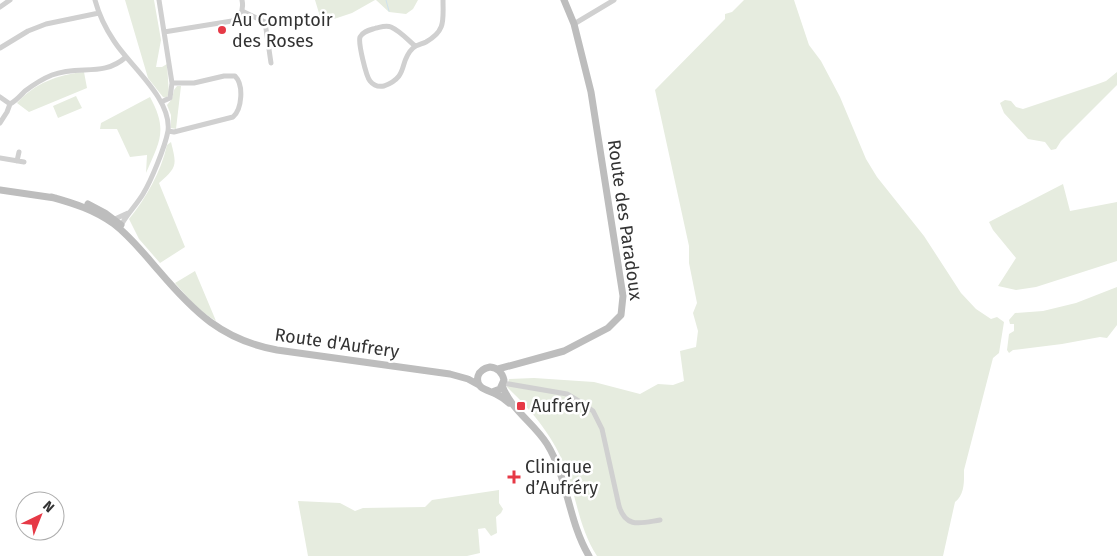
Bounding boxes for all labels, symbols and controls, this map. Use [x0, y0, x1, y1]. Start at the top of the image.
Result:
place label: Au Comptoir des Roses [232, 9, 333, 52]
marker: Au Comptoir des Roses [216, 24, 228, 36]
street label: Route des Paradoux [603, 138, 647, 302]
street label: Route d'Aufrery [273, 323, 401, 363]
place label: Aufréry [531, 395, 590, 417]
marker: Aufréry [515, 400, 527, 412]
place label: Clinique d’Aufréry [525, 456, 598, 499]
marker: Clinique d’Aufréry [507, 470, 521, 484]
north arrow [15, 491, 65, 541]
text: N [39, 497, 58, 516]

